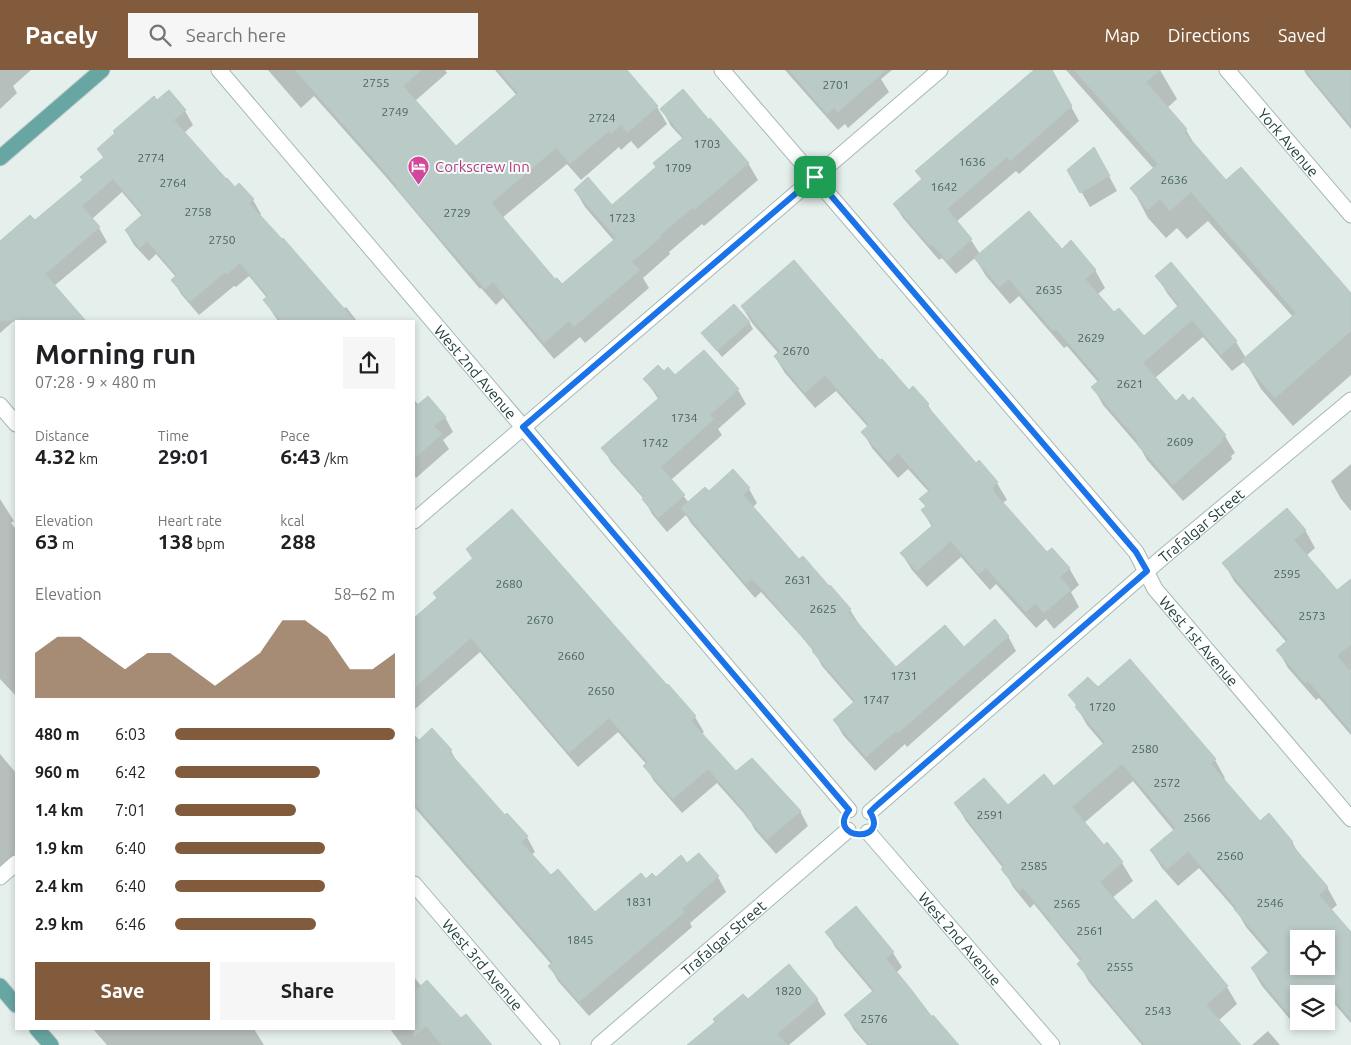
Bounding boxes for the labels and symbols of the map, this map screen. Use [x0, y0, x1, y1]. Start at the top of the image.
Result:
house number: 2755 [362, 76, 390, 89]
house number: 2701 [822, 78, 850, 91]
house number: 2749 [381, 105, 409, 118]
street label: York Avenue [1255, 105, 1323, 180]
house number: 2724 [588, 111, 616, 124]
house number: 1703 [693, 137, 721, 150]
house number: 2774 [137, 151, 165, 164]
hotel icon: Corkscrew Inn [407, 154, 431, 185]
house number: 1636 [958, 155, 986, 168]
pin [794, 156, 836, 198]
place label: Corkscrew Inn [435, 158, 530, 175]
house number: 1709 [664, 161, 692, 174]
house number: 2636 [1160, 173, 1188, 186]
house number: 2764 [159, 176, 187, 189]
house number: 1642 [930, 180, 958, 193]
house number: 2758 [184, 205, 212, 218]
house number: 2729 [443, 206, 471, 219]
house number: 1723 [608, 211, 636, 224]
house number: 2750 [208, 233, 236, 246]
house number: 2635 [1035, 283, 1063, 296]
street label: West 2nd Avenue [431, 321, 520, 422]
house number: 2629 [1077, 331, 1105, 344]
house number: 2670 [782, 344, 810, 357]
house number: 2621 [1116, 377, 1144, 390]
house number: 1734 [670, 411, 698, 424]
house number: 2609 [1166, 435, 1194, 448]
house number: 1742 [641, 436, 669, 449]
street label: Trafalgar Street [1155, 485, 1247, 566]
house number: 2595 [1273, 567, 1301, 580]
house number: 2631 [784, 573, 812, 586]
house number: 2680 [495, 577, 523, 590]
street label: West 1st Avenue [1156, 592, 1242, 689]
house number: 2625 [809, 602, 837, 615]
house number: 2573 [1298, 609, 1326, 622]
house number: 2670 [526, 613, 554, 626]
house number: 2660 [557, 649, 585, 662]
house number: 1731 [890, 669, 918, 682]
house number: 2650 [587, 684, 615, 697]
house number: 1747 [862, 693, 890, 706]
house number: 1720 [1088, 700, 1116, 713]
house number: 2580 [1131, 742, 1159, 755]
house number: 2572 [1153, 776, 1181, 789]
house number: 2591 [976, 808, 1004, 821]
house number: 2566 [1183, 811, 1211, 824]
house number: 2560 [1216, 849, 1244, 862]
house number: 2585 [1020, 859, 1048, 872]
street label: West 2nd Avenue [915, 889, 1005, 989]
house number: 1831 [625, 895, 653, 908]
house number: 2546 [1256, 896, 1284, 909]
street label: Trafalgar Street [677, 897, 769, 979]
house number: 2565 [1053, 897, 1081, 910]
street label: West 3rd Avenue [439, 915, 527, 1014]
house number: 2561 [1076, 924, 1104, 937]
house number: 1845 [566, 933, 594, 946]
house number: 2555 [1106, 960, 1134, 973]
house number: 1820 [774, 984, 802, 997]
house number: 2543 [1144, 1004, 1172, 1017]
house number: 2576 [860, 1012, 888, 1025]

